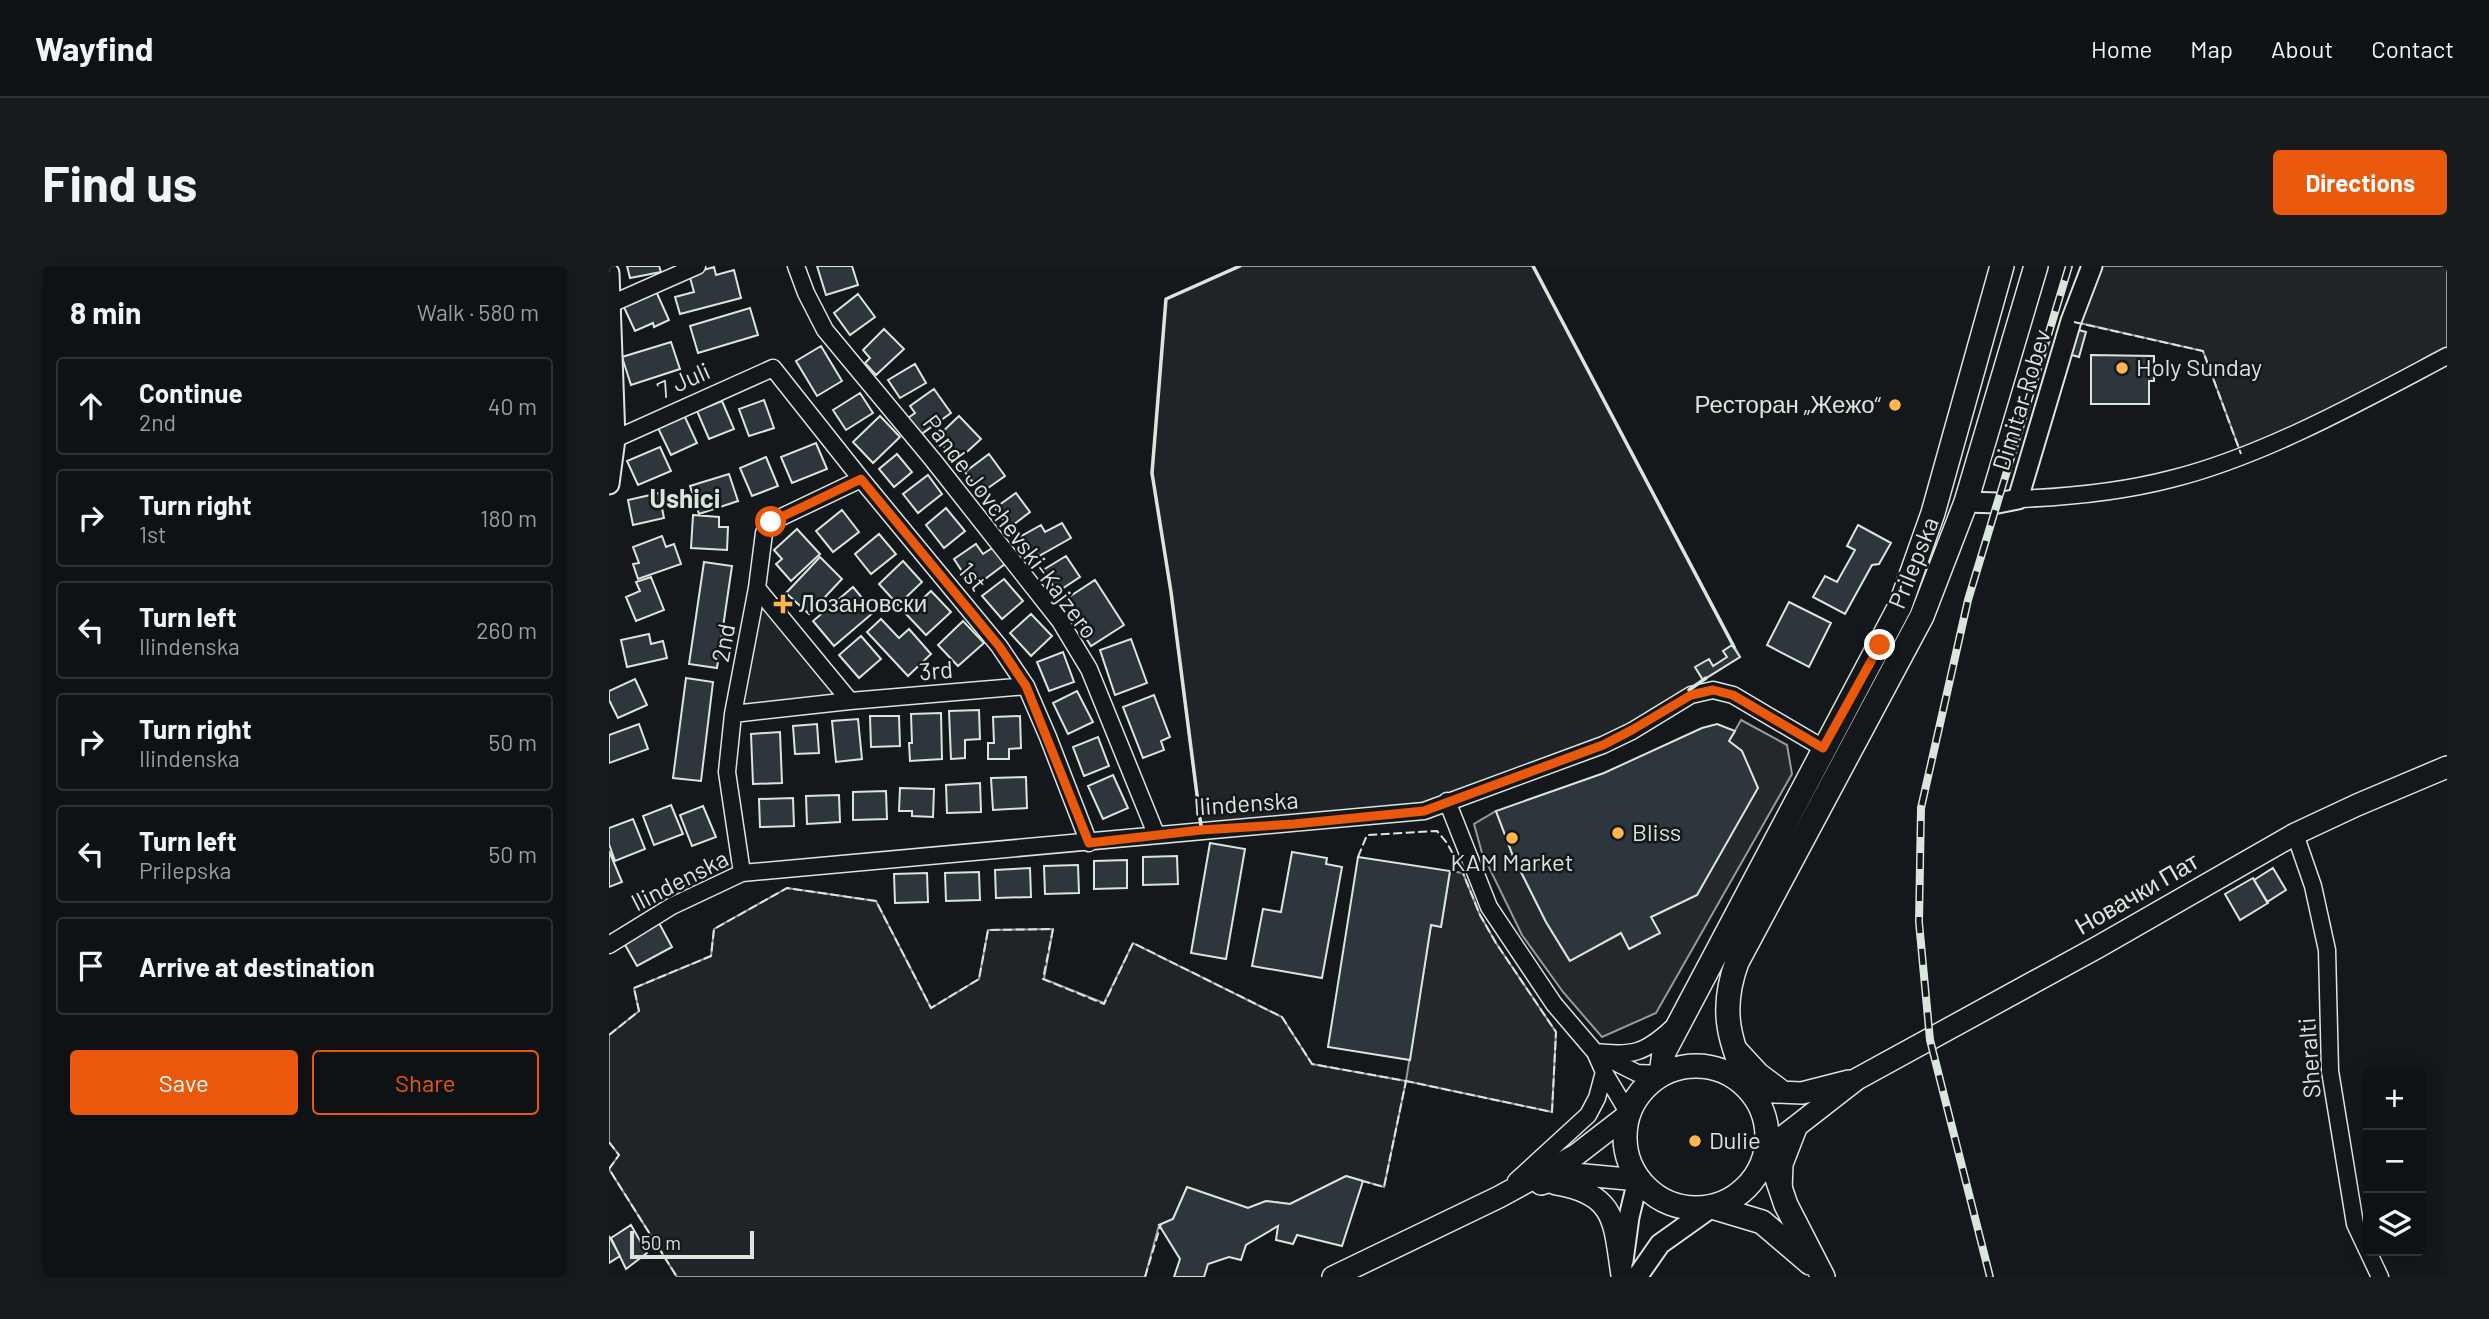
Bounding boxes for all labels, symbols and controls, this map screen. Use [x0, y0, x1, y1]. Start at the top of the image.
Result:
text: Wayfind [35, 28, 153, 68]
text: Home [2091, 34, 2152, 63]
text: Map [2190, 34, 2233, 63]
text: About [2271, 34, 2333, 63]
text: Contact [2371, 34, 2454, 63]
button: Directions [2273, 150, 2447, 215]
text: Find us [42, 153, 197, 212]
text: 8 min [70, 294, 141, 330]
text: Walk · 580 m [417, 298, 539, 326]
street label: Dimitar Robev [1985, 326, 2056, 474]
place label: Holy Sunday [2136, 352, 2262, 381]
street label: 7 Juli [653, 355, 714, 404]
marker: Holy Sunday [2114, 360, 2130, 376]
text: Continue [139, 377, 243, 408]
icon: ahead [72, 387, 110, 425]
place label: Ресторан „Жежо“ [1695, 389, 1882, 418]
text: 40 m [488, 392, 537, 420]
marker: Ресторан „Жежо“ [1887, 397, 1903, 413]
text: 2nd [139, 408, 176, 436]
street label: Pande Jovchevski-Kajzero [918, 408, 1105, 644]
district label: Ushici [650, 482, 720, 513]
text: Turn right [139, 489, 252, 520]
icon: right [72, 499, 110, 537]
text: 180 m [480, 504, 537, 532]
route start [755, 506, 786, 537]
street label: Prilepska [1881, 512, 1944, 612]
text: 1st [139, 520, 166, 548]
street label: 1st [953, 556, 993, 596]
place label: Лозановски [799, 588, 927, 617]
marker: Лозановски [773, 594, 793, 614]
text: Turn left [139, 601, 237, 632]
icon: left [72, 611, 110, 649]
text: 260 m [476, 616, 537, 644]
street label: 2nd [705, 621, 740, 664]
route end [1864, 629, 1895, 660]
text: Ilindenska [139, 632, 240, 660]
street label: 3rd [918, 654, 954, 685]
text: Turn right [139, 713, 252, 744]
icon: right [72, 723, 110, 761]
text: 50 m [489, 728, 537, 756]
text: Ilindenska [139, 744, 240, 772]
street label: Ilindenska [1192, 784, 1299, 821]
place label: Bliss [1632, 817, 1681, 846]
text: Turn left [139, 825, 237, 856]
marker: Bliss [1610, 825, 1626, 841]
marker: KAM Market [1504, 830, 1520, 846]
icon: left [72, 835, 110, 873]
text: 50 m [489, 840, 537, 868]
street label: Ilindenska [626, 843, 733, 916]
street label: Новачки Пат [2069, 846, 2203, 940]
place label: KAM Market [1451, 847, 1573, 876]
text: Prilepska [139, 856, 231, 884]
icon: arrive [72, 947, 110, 985]
text: Arrive at destination [139, 951, 375, 982]
street label: Sheralti [2291, 1017, 2326, 1099]
button: Save [70, 1050, 298, 1115]
button: Share [312, 1050, 539, 1115]
map controls [2363, 1067, 2426, 1256]
button: + [2363, 1067, 2426, 1130]
place label: Dulie [1709, 1125, 1761, 1154]
button: − [2363, 1130, 2426, 1193]
marker: Dulie [1687, 1133, 1703, 1149]
button: layers [2363, 1193, 2426, 1256]
scale bar [630, 1228, 754, 1260]
text: 50 m [641, 1231, 681, 1254]

